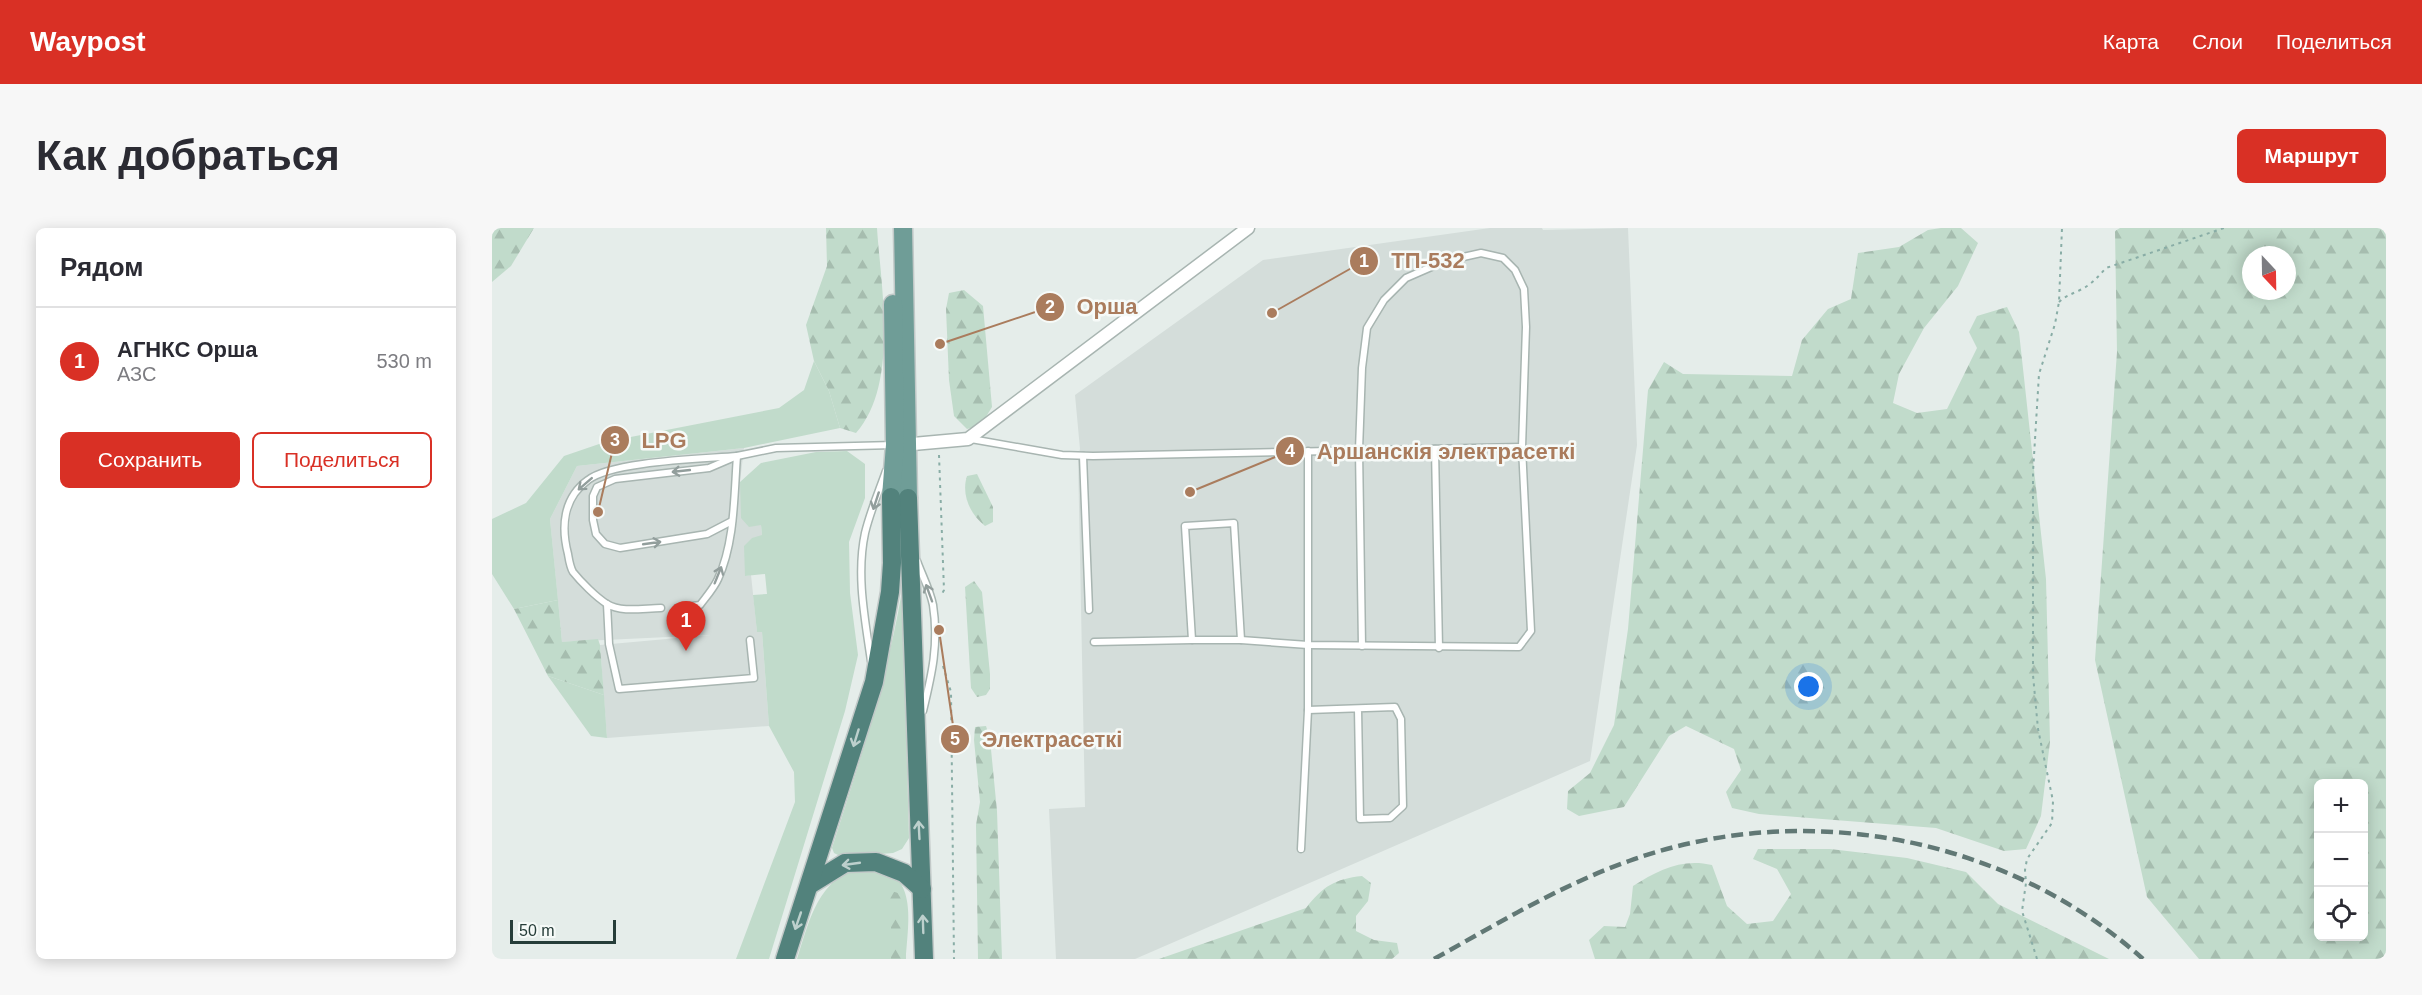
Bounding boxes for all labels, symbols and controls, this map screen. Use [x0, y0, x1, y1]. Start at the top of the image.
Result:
text: Waypost [30, 26, 146, 57]
text: Карта [2103, 30, 2159, 53]
text: Слои [2192, 30, 2243, 53]
text: Поделиться [2276, 30, 2392, 53]
button: Маршрут [2237, 129, 2386, 183]
text: Как добраться [36, 132, 340, 179]
callout: ТП-532 [1349, 241, 1477, 281]
north arrow [2242, 246, 2296, 300]
text: ТП-532 [1391, 248, 1465, 273]
text: 1 [1359, 251, 1369, 271]
text: Рядом [60, 252, 143, 282]
callout: Орша [1035, 287, 1150, 327]
text: Орша [1076, 294, 1138, 319]
text: 2 [1045, 297, 1055, 317]
text: АГНКС Орша [117, 337, 258, 362]
text: 1 [74, 350, 85, 372]
text: 530 m [376, 350, 432, 372]
text: АЗС [117, 363, 156, 385]
callout: LPG [600, 420, 699, 460]
text: LPG [641, 428, 687, 453]
text: 3 [610, 430, 620, 450]
callout: Аршанскія электрасеткі [1275, 431, 1588, 471]
button: Сохранить [60, 432, 240, 488]
button: Поделиться [252, 432, 432, 488]
text: Аршанскія электрасеткі [1317, 439, 1575, 464]
text: 4 [1285, 441, 1295, 461]
one-way arrow [672, 466, 692, 477]
one-way arrow [578, 477, 593, 491]
one-way arrow [870, 491, 881, 510]
one-way arrow [641, 537, 661, 548]
one-way arrow [713, 567, 724, 585]
one-way arrow [922, 584, 933, 603]
pin: 1 [666, 602, 706, 651]
your location [1794, 672, 1823, 701]
callout: Электрасеткі [940, 719, 1134, 759]
text: Электрасеткі [982, 727, 1122, 752]
one-way arrow [850, 728, 861, 747]
text: 5 [950, 729, 960, 749]
map controls [2314, 779, 2368, 941]
button: + [2314, 779, 2368, 833]
one-way arrow [914, 821, 925, 841]
button: − [2314, 833, 2368, 887]
one-way arrow [842, 859, 861, 870]
button: locate [2314, 887, 2368, 941]
one-way arrow [792, 911, 803, 930]
one-way arrow [917, 914, 929, 934]
scale bar [510, 917, 616, 944]
text: 50 m [519, 922, 555, 939]

